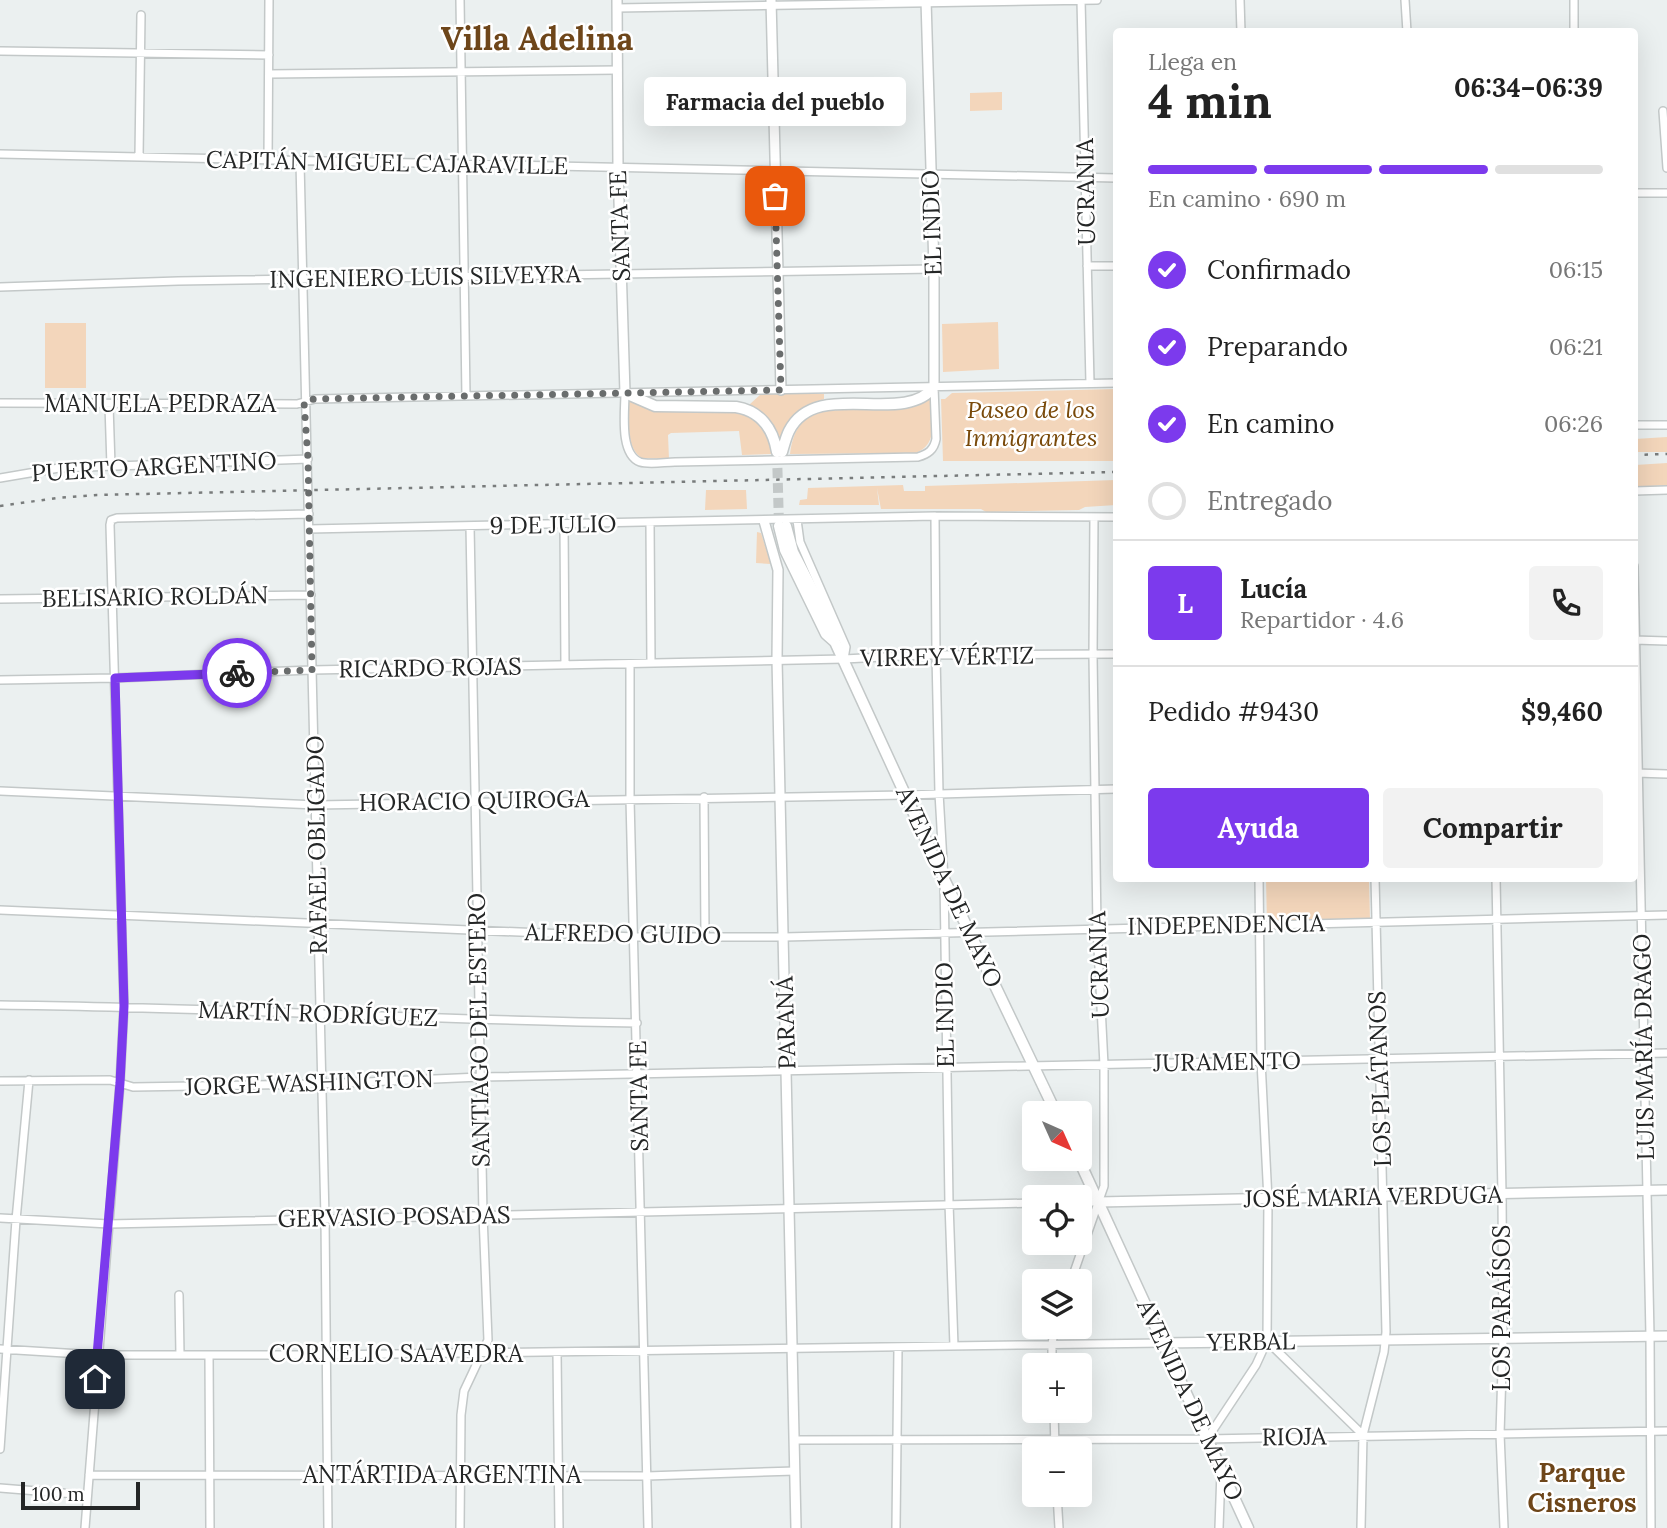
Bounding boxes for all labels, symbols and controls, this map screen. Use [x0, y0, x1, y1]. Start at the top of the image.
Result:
district label: Villa Adelina [441, 18, 633, 59]
text: Llega en [1148, 47, 1237, 76]
text: 06:34–06:39 [1454, 71, 1603, 104]
text: 4 min [1148, 72, 1272, 131]
callout: Farmacia del pueblo [644, 77, 906, 126]
text: Farmacia del pueblo [665, 87, 885, 116]
street label: UCRANIA [1069, 137, 1102, 246]
street label: CAPITÁN MIGUEL CAJARAVILLE [206, 144, 568, 181]
pin [745, 166, 805, 226]
street label: SANTA FE [602, 170, 637, 282]
street label: EL INDIO [914, 170, 949, 277]
icon: bag [756, 177, 794, 215]
text: En camino · 690 m [1148, 184, 1346, 213]
icon: check [1148, 251, 1186, 289]
text: Confirmado [1207, 253, 1351, 286]
text: 06:15 [1549, 255, 1603, 284]
street label: INGENIERO LUIS SILVEYRA [269, 258, 582, 295]
icon: check [1148, 328, 1186, 366]
text: Preparando [1207, 330, 1348, 363]
text: 06:21 [1549, 332, 1603, 361]
street label: MANUELA PEDRAZA [44, 388, 277, 419]
park label: Paseo de los Inmigrantes [965, 394, 1097, 453]
icon: check [1148, 405, 1186, 443]
text: En camino [1207, 407, 1335, 440]
text: 06:26 [1544, 409, 1603, 438]
street label: PUERTO ARGENTINO [31, 445, 277, 488]
text: Entregado [1207, 484, 1333, 517]
street label: 9 DE JULIO [489, 508, 617, 541]
button: phone [1529, 566, 1603, 640]
text: Lucía [1240, 572, 1307, 605]
street label: BELISARIO ROLDÁN [41, 579, 269, 614]
text: L [1177, 587, 1193, 620]
text: Repartidor · 4.6 [1240, 605, 1404, 634]
courier [202, 638, 272, 708]
street label: VIRREY VÉRTIZ [859, 639, 1034, 674]
street label: RICARDO ROJAS [338, 650, 522, 685]
icon: bike [218, 654, 256, 692]
text: Pedido #9430 [1148, 695, 1319, 728]
text: $9,460 [1521, 695, 1603, 728]
street label: RAFAEL OBLIGADO [299, 735, 334, 955]
street label: AVENIDA DE MAYO [889, 780, 1010, 992]
street label: HORACIO QUIROGA [358, 783, 591, 818]
button: Ayuda [1148, 788, 1369, 868]
button: Compartir [1383, 788, 1603, 868]
street label: SANTIAGO DEL ESTERO [461, 893, 496, 1167]
street label: INDEPENDENCIA [1127, 907, 1326, 942]
street label: UCRANIA [1081, 910, 1116, 1019]
street label: ALFREDO GUIDO [523, 916, 722, 951]
street label: LUIS MARÍA DRAGO [1626, 933, 1661, 1161]
street label: EL INDIO [928, 962, 961, 1068]
street label: PARANÁ [768, 975, 803, 1070]
street label: LOS PLÁTANOS [1361, 990, 1398, 1168]
street label: MARTÍN RODRÍGUEZ [197, 994, 439, 1033]
street label: SANTA FE [622, 1040, 655, 1152]
street label: JURAMENTO [1152, 1045, 1301, 1078]
street label: JORGE WASHINGTON [183, 1063, 434, 1102]
north arrow [1022, 1101, 1092, 1171]
map controls [1022, 1101, 1092, 1507]
street label: JOSÉ MARIA VERDUGA [1242, 1179, 1504, 1214]
button: locate [1022, 1185, 1092, 1255]
street label: GERVASIO POSADAS [277, 1199, 511, 1234]
street label: LOS PARAÍSOS [1486, 1225, 1517, 1391]
button: layers [1022, 1269, 1092, 1339]
street label: AVENIDA DE MAYO [1130, 1293, 1251, 1505]
street label: YERBAL [1206, 1325, 1296, 1358]
street label: CORNELIO SAAVEDRA [269, 1338, 524, 1369]
pin [65, 1349, 125, 1409]
button: + [1022, 1353, 1092, 1423]
icon: home [76, 1360, 114, 1398]
street label: RIOJA [1261, 1420, 1328, 1453]
button: − [1022, 1437, 1092, 1507]
district label: Parque Cisneros [1527, 1456, 1637, 1519]
street label: ANTÁRTIDA ARGENTINA [302, 1459, 582, 1490]
scale bar [21, 1479, 140, 1511]
text: 100 m [32, 1482, 85, 1506]

